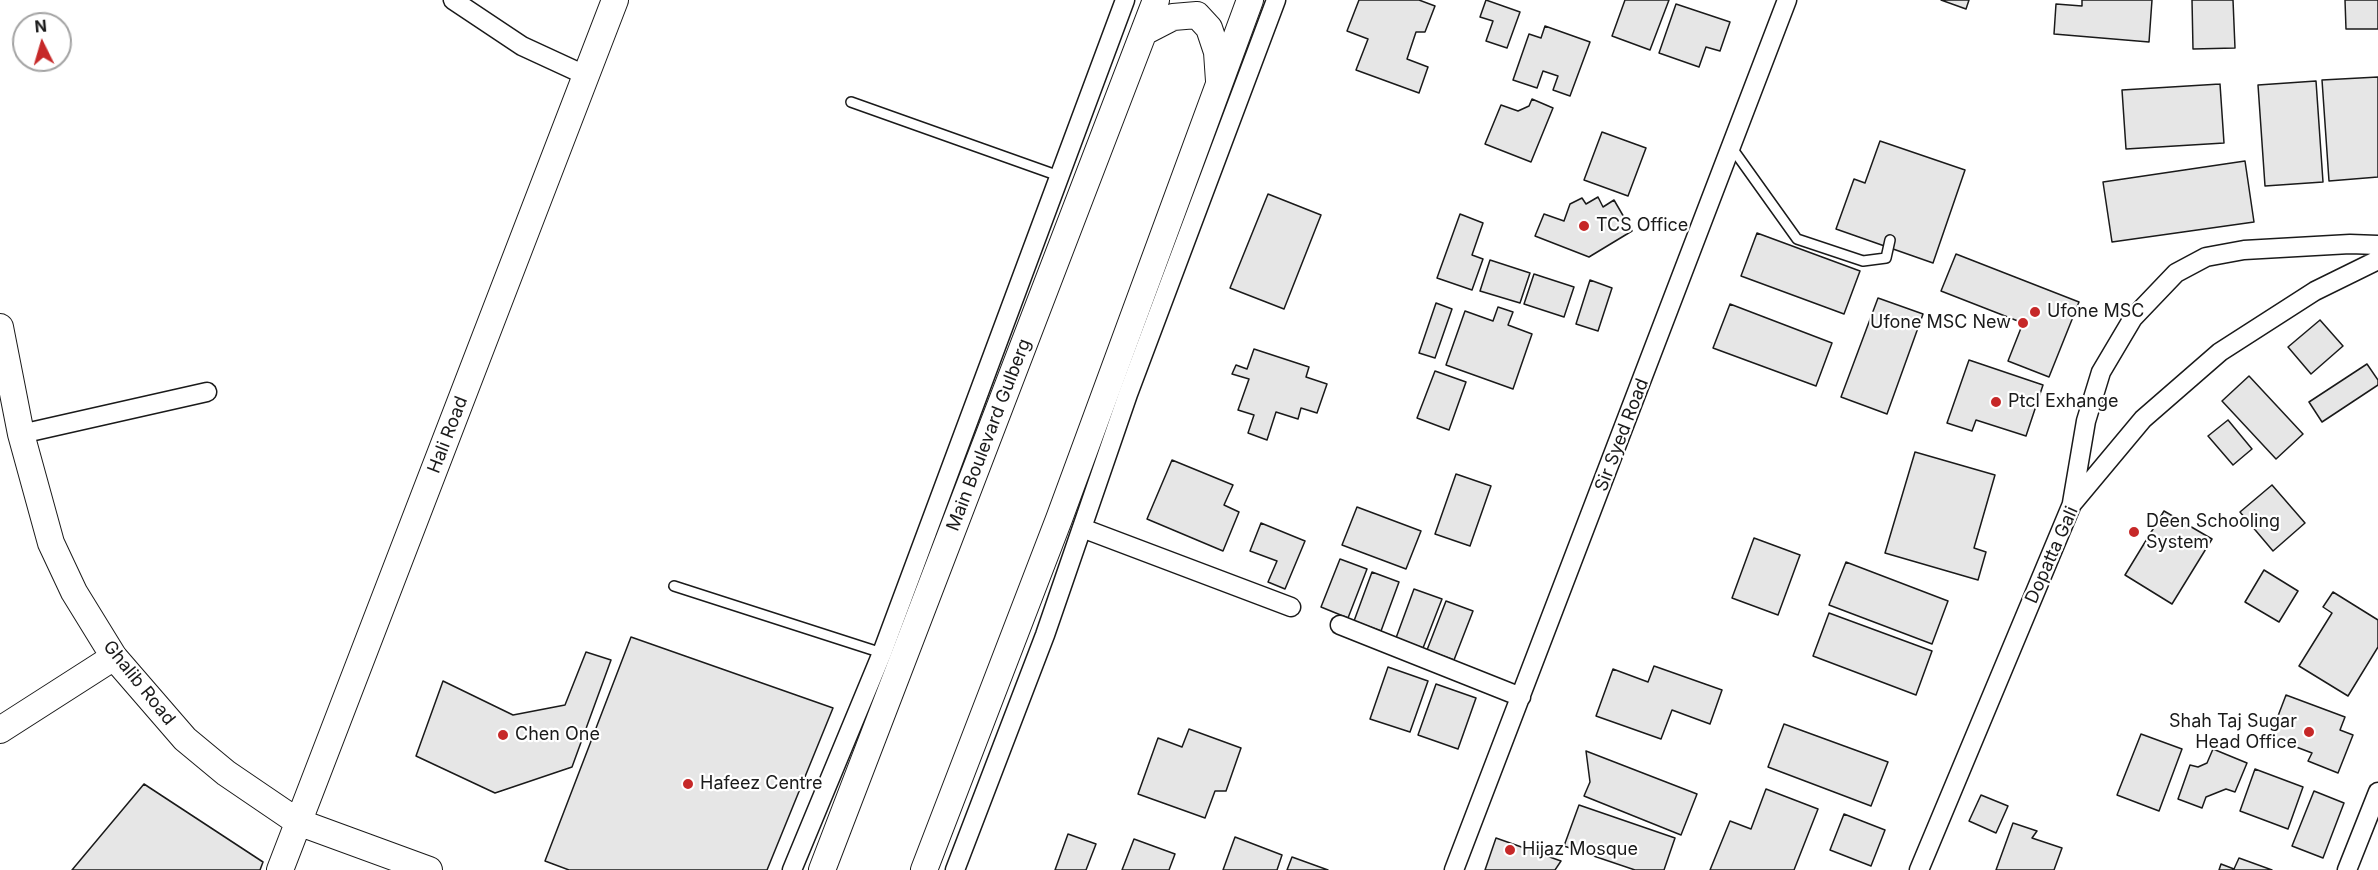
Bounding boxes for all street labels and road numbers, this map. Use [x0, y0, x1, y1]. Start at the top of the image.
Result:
street label: Main Boulevard Gulberg [942, 336, 1036, 534]
street label: Sir Syed Road [1591, 376, 1653, 494]
street label: Hali Road [423, 393, 473, 477]
street label: Dopatta Gali [2021, 503, 2083, 607]
street label: Ghalib Road [98, 636, 180, 730]

